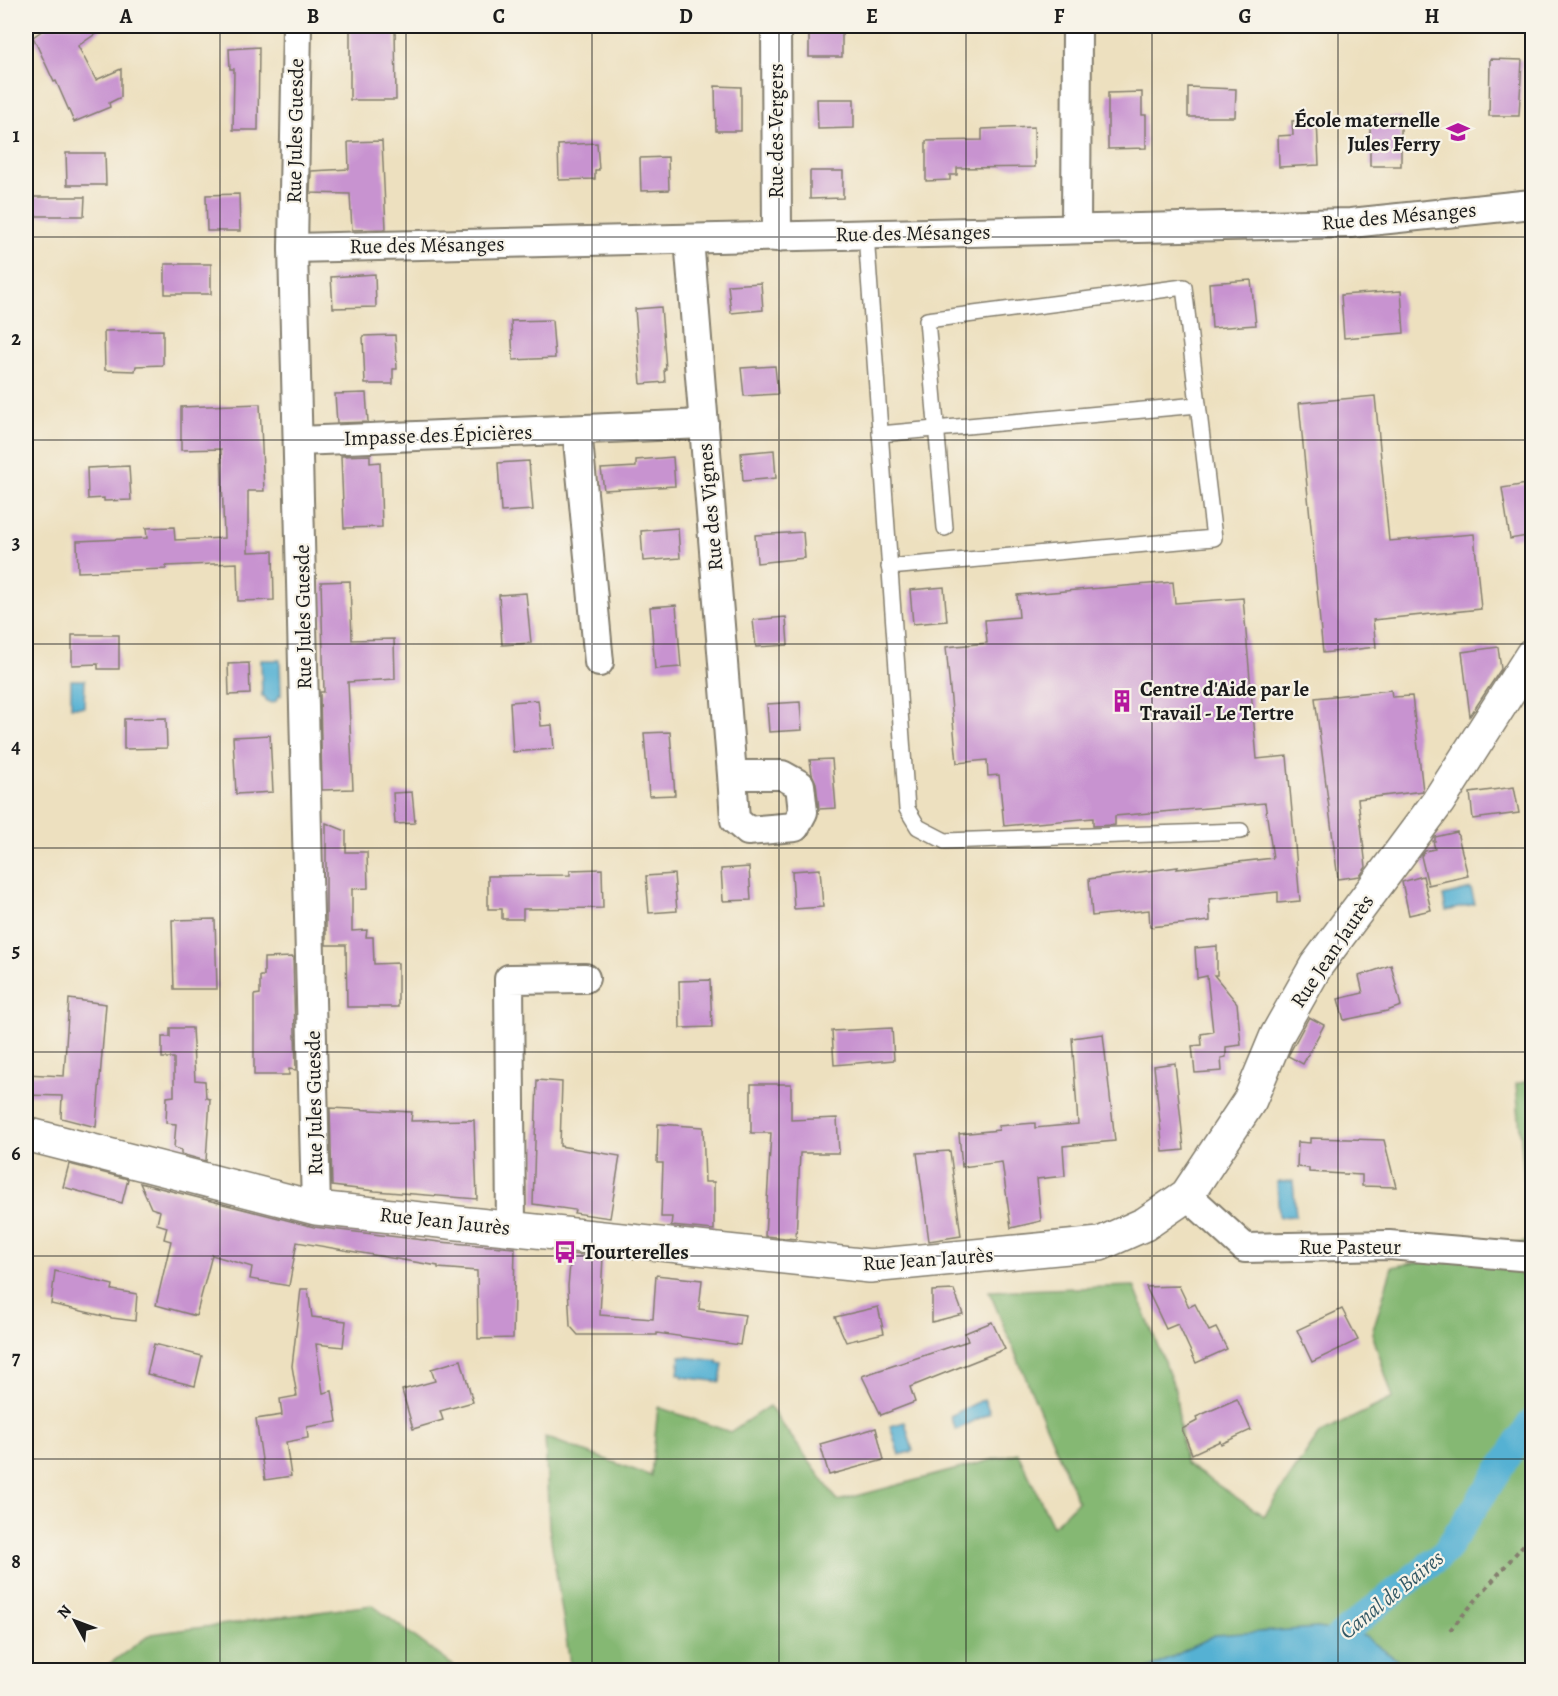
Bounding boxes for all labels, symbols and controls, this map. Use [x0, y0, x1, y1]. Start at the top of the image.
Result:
text: A [119, 3, 133, 30]
text: B [307, 3, 319, 30]
text: C [493, 3, 505, 30]
text: D [679, 3, 693, 30]
text: E [866, 3, 878, 30]
text: F [1054, 3, 1065, 30]
text: G [1238, 3, 1252, 30]
text: H [1425, 3, 1440, 30]
street label: Rue Jules Guesde [280, 58, 310, 204]
street label: Rue des Vergers [762, 63, 790, 199]
place label: École maternelle Jules Ferry [1294, 106, 1441, 158]
school or university icon: École maternelle Jules Ferry [1445, 119, 1471, 145]
text: 1 [12, 122, 20, 149]
street label: Rue des Mésanges [1320, 195, 1478, 237]
street label: Rue des Mésanges [835, 218, 991, 248]
street label: Rue des Mésanges [349, 230, 505, 260]
text: 2 [11, 325, 21, 352]
street label: Impasse des Épicières [343, 418, 533, 452]
street label: Rue des Vignes [690, 442, 730, 572]
text: 3 [12, 529, 20, 556]
street label: Rue Jules Guesde [288, 544, 318, 690]
place label: Centre d'Aide par le Travail - Le Tertre [1140, 675, 1309, 727]
building icon: Centre d'Aide par le Travail - Le Tertre [1109, 688, 1135, 714]
text: 4 [11, 733, 21, 760]
street label: Rue Jean Jaurès [1284, 889, 1380, 1013]
text: 5 [12, 937, 20, 964]
street label: Rue Jules Guesde [299, 1030, 329, 1176]
text: 6 [11, 1140, 21, 1167]
street label: Rue Jean Jaurès [378, 1200, 512, 1242]
street label: Rue Pasteur [1299, 1233, 1401, 1261]
place label: Tourterelles [583, 1238, 689, 1266]
bus stop icon: Tourterelles [552, 1239, 578, 1265]
street label: Rue Jean Jaurès [862, 1240, 994, 1278]
text: 7 [12, 1344, 21, 1371]
water label: Canal de Baires [1333, 1543, 1450, 1646]
text: 8 [11, 1548, 21, 1575]
north arrow [45, 1591, 105, 1651]
text: N [52, 1600, 77, 1623]

